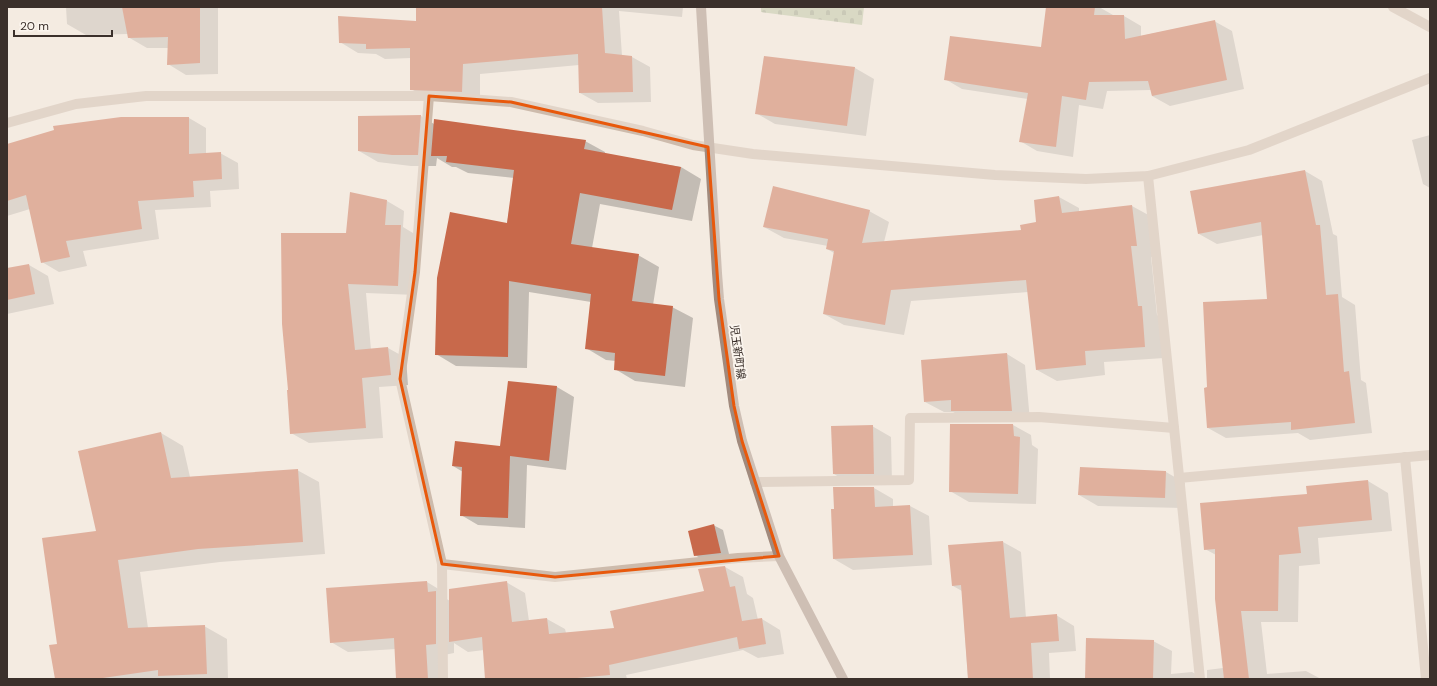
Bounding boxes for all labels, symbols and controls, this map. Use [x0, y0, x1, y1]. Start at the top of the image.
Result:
scale bar [14, 12, 112, 38]
text: 20 m [20, 18, 49, 34]
street label: 児玉新町線 [727, 324, 749, 380]

